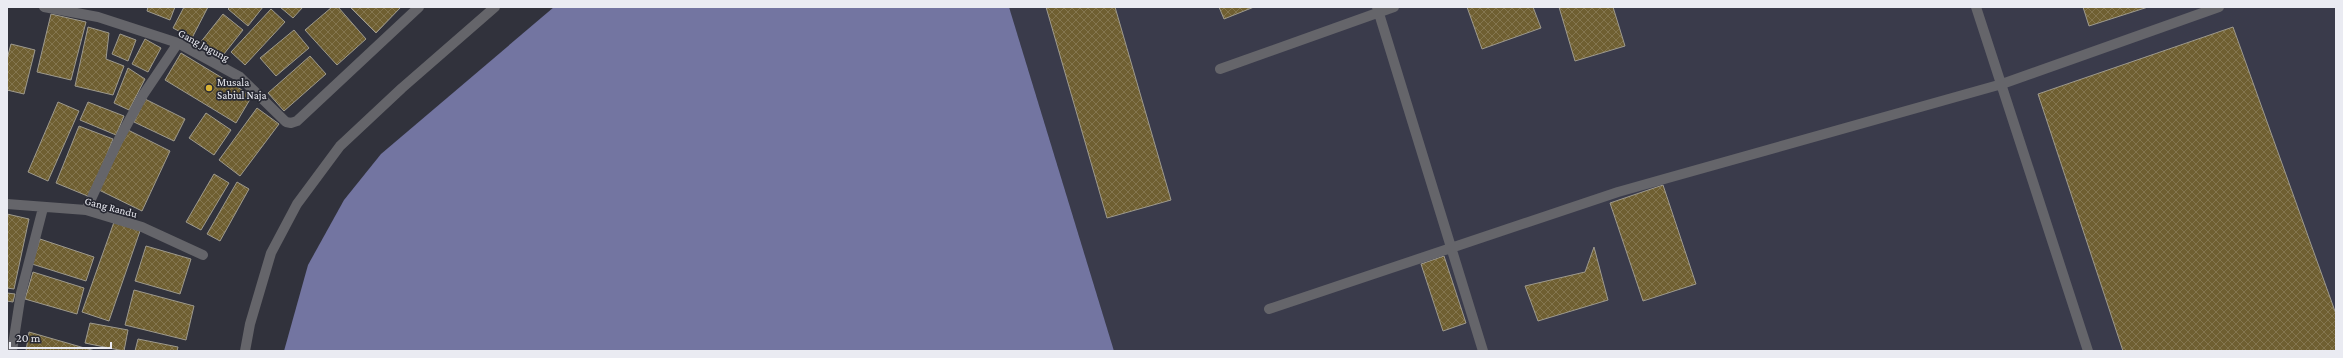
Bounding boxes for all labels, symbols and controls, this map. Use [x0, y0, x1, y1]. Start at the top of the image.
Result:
street label: Gang Jagung [176, 27, 232, 65]
place label: Musala Sabiul Naja [217, 76, 267, 102]
marker: Musala Sabiul Naja [204, 83, 214, 93]
street label: Gang Randu [83, 194, 139, 221]
scale bar [10, 324, 111, 350]
text: 20 m [16, 331, 41, 345]

